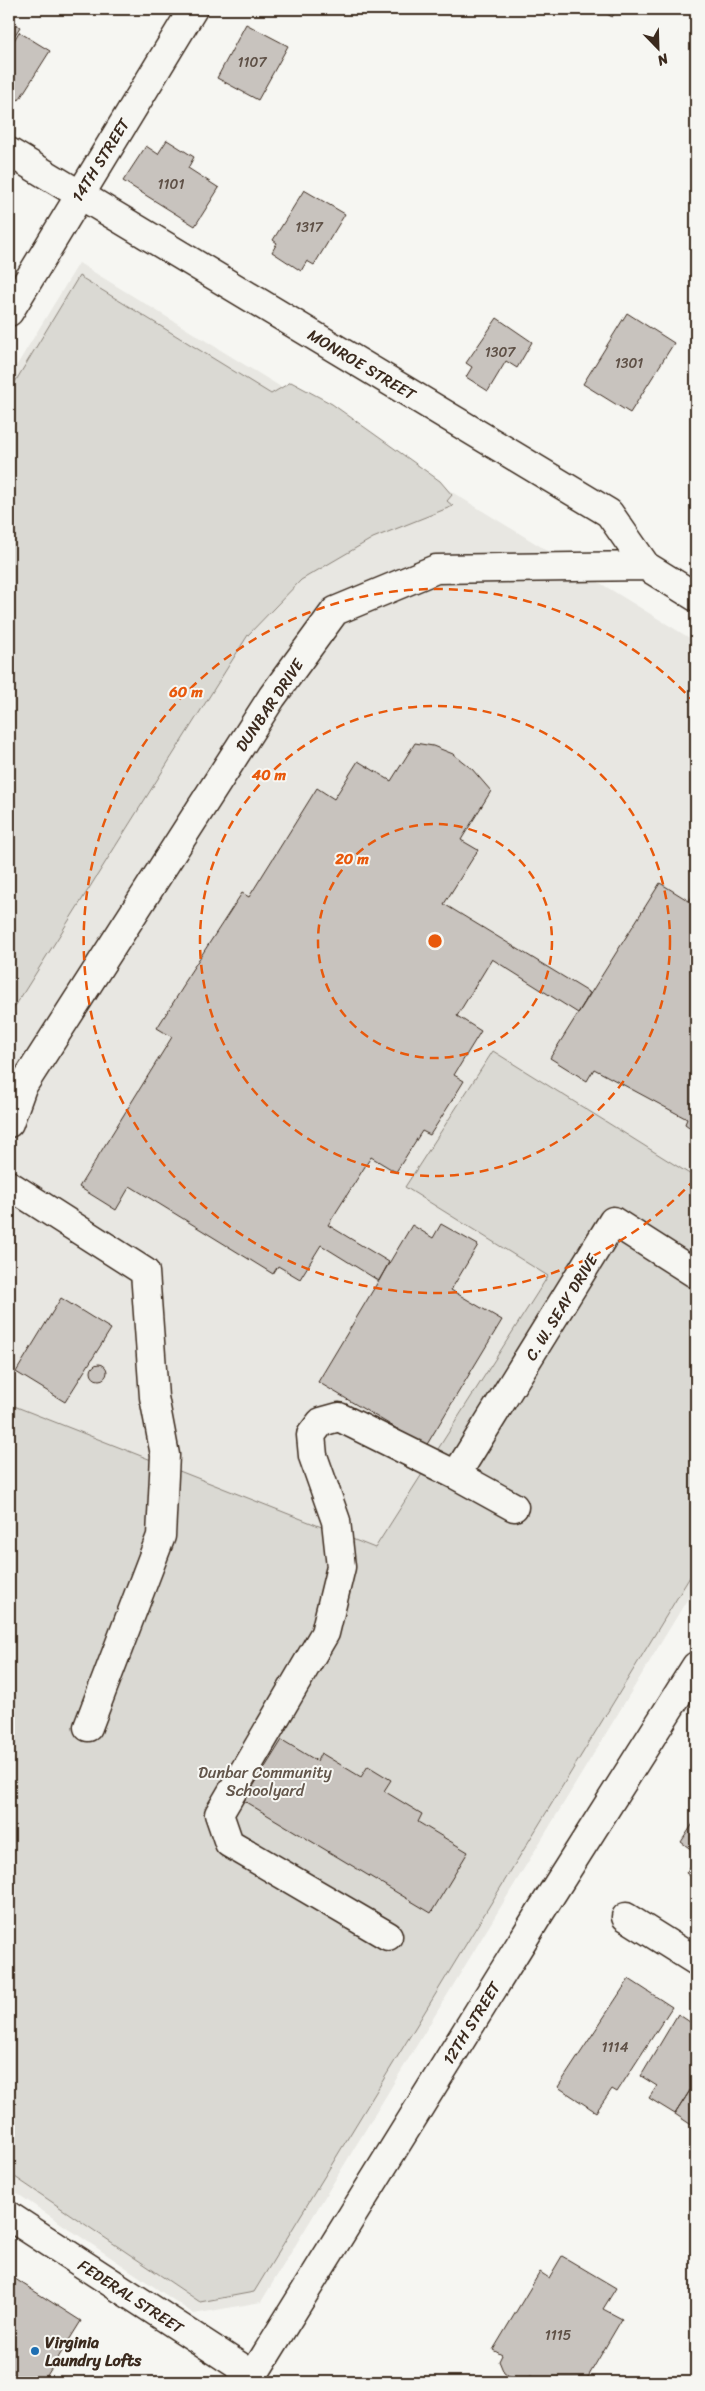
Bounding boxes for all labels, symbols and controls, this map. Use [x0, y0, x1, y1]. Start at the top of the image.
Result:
north arrow [632, 22, 682, 72]
text: N [653, 46, 673, 73]
house number: 1107 [238, 50, 267, 75]
street label: 14TH STREET [63, 112, 138, 208]
house number: 1101 [158, 172, 184, 197]
house number: 1317 [295, 215, 324, 240]
street label: MONROE STREET [302, 320, 423, 409]
house number: 1307 [485, 340, 516, 365]
house number: 1301 [615, 351, 643, 376]
street label: DUNBAR DRIVE [227, 652, 312, 758]
text: 60 m [168, 679, 203, 705]
text: 40 m [251, 762, 287, 788]
text: 20 m [334, 846, 369, 872]
centre of rings [426, 932, 444, 950]
street label: C. W. SEAY DRIVE [517, 1247, 606, 1366]
park label: Dunbar Community Schoolyard [198, 1758, 332, 1805]
street label: 12TH STREET [434, 1975, 509, 2071]
house number: 1114 [602, 2035, 629, 2060]
street label: FEDERAL STREET [72, 2251, 191, 2342]
house number: 1115 [545, 2323, 572, 2348]
place label: Virginia Laundry Lofts [45, 2328, 142, 2375]
marker: Virginia Laundry Lofts [29, 2345, 41, 2357]

